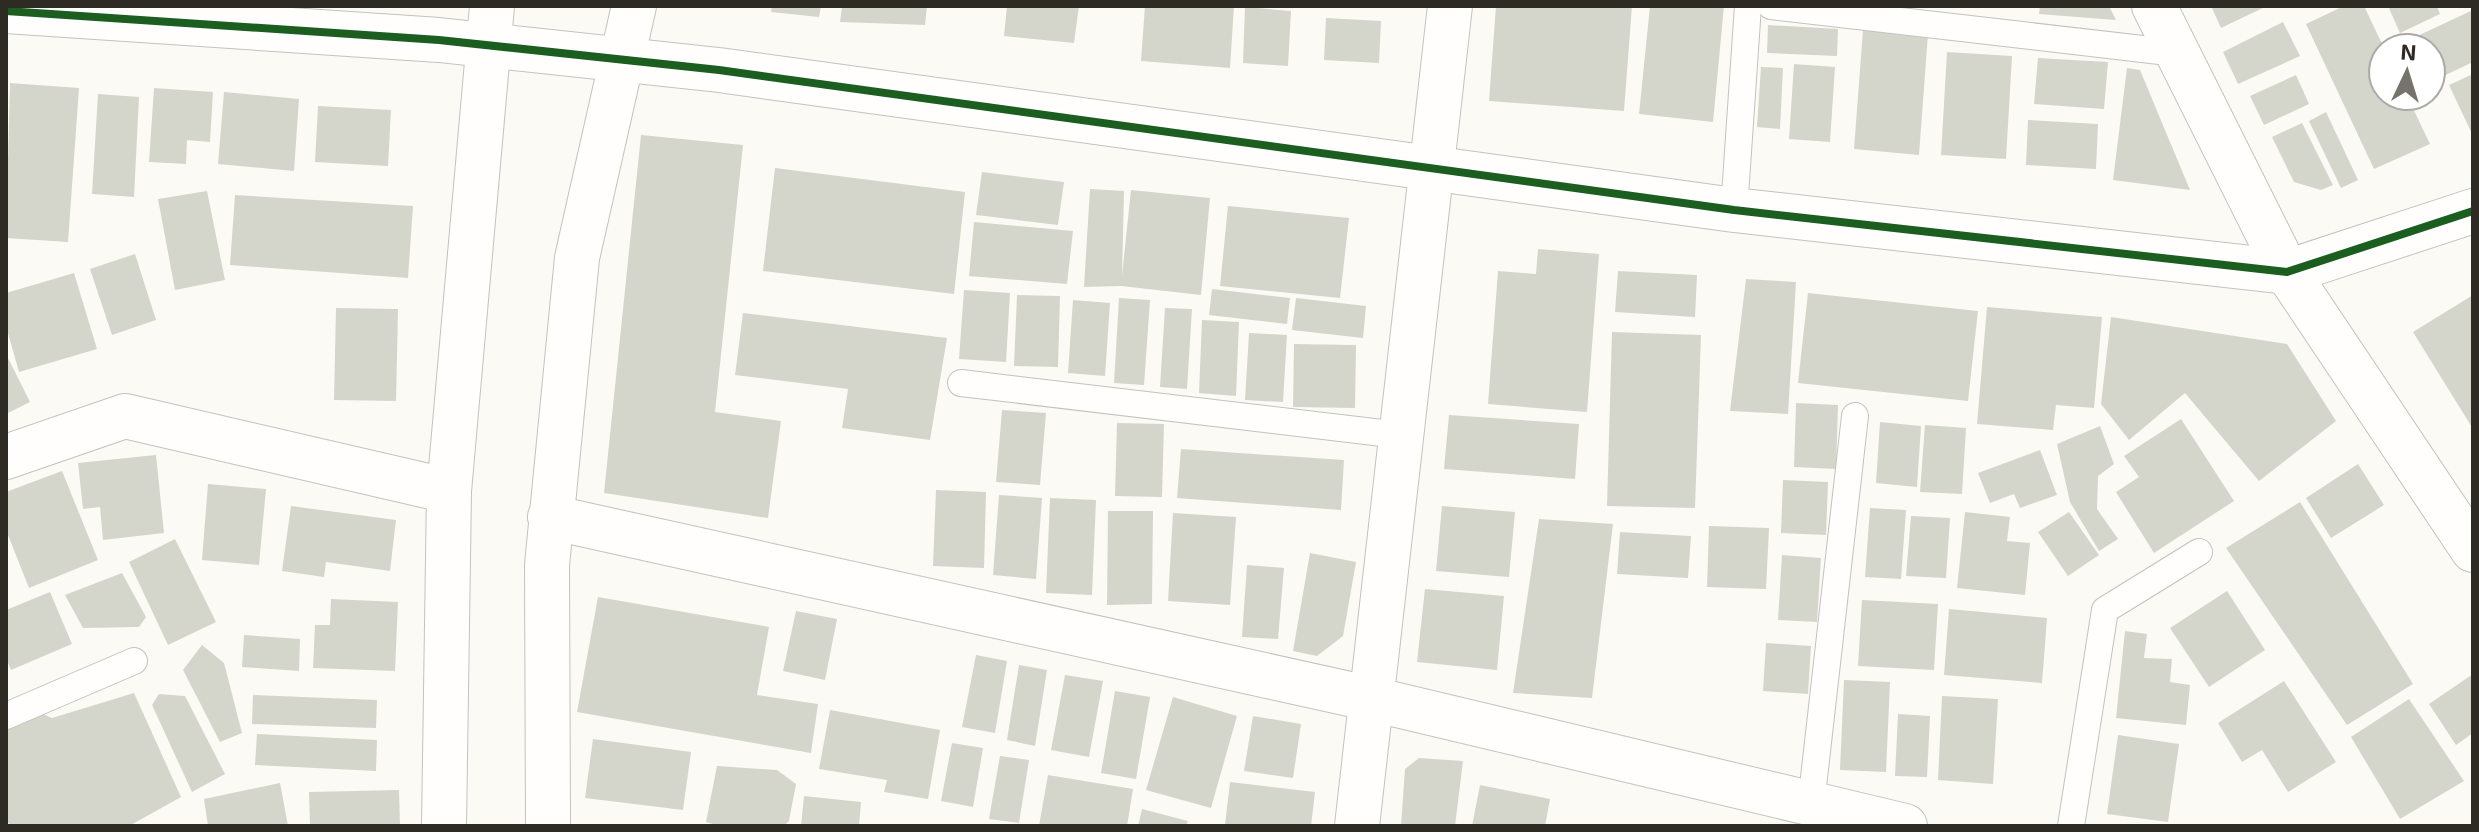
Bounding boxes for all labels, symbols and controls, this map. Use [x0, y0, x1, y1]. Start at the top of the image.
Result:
north arrow [2367, 32, 2447, 112]
text: N [2400, 38, 2417, 65]

